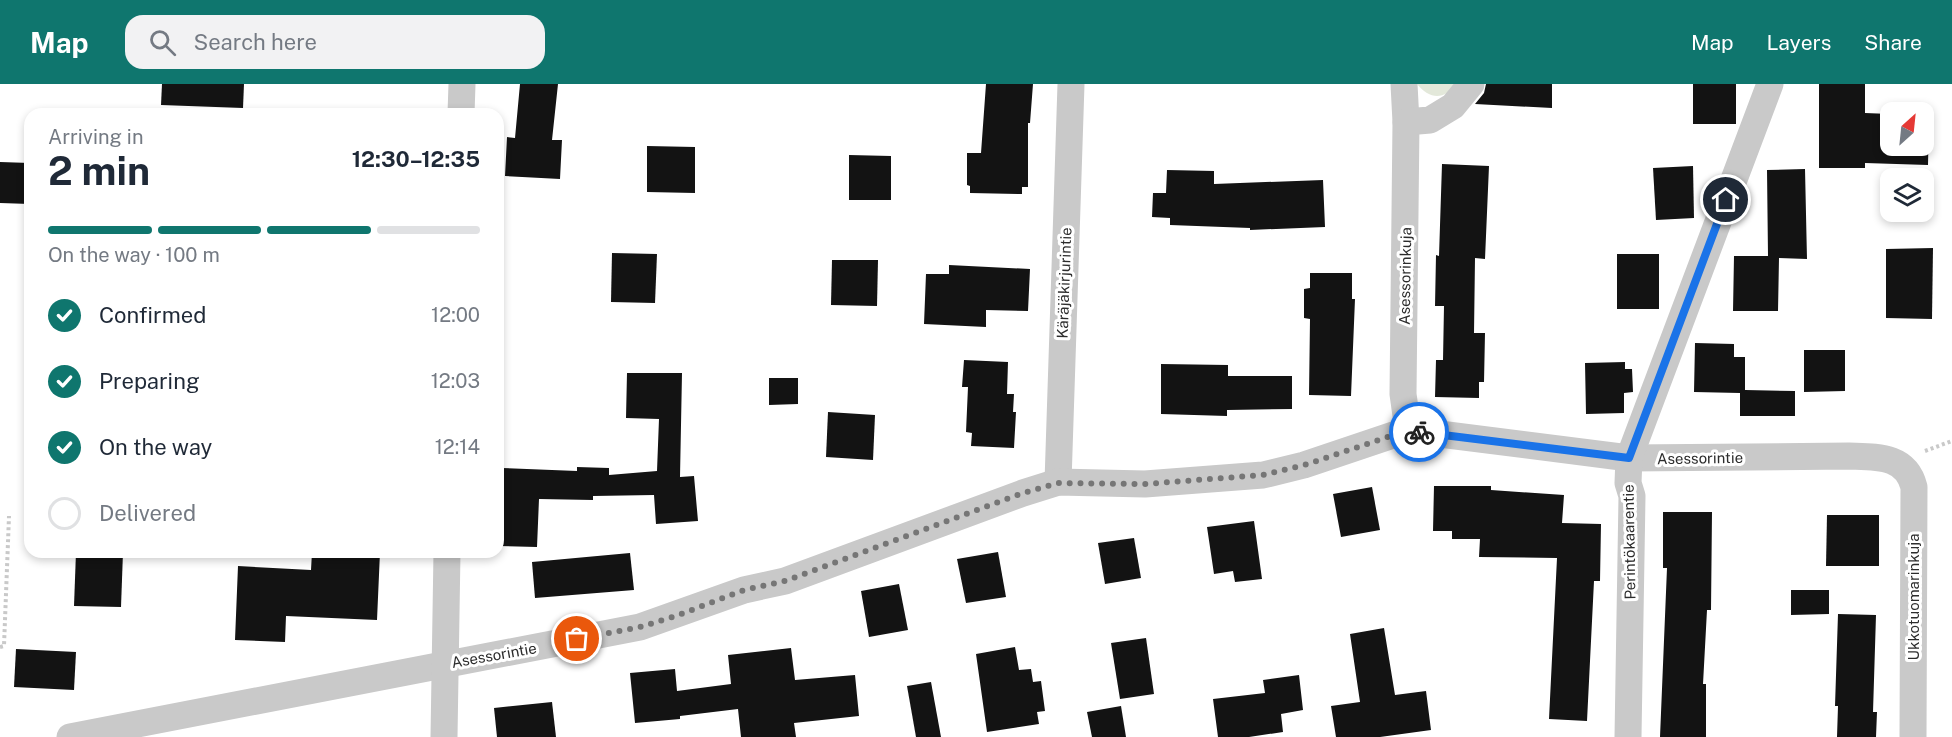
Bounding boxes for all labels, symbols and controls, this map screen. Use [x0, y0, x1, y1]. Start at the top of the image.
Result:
search box [125, 15, 545, 69]
text: Map [30, 26, 89, 59]
icon: search [146, 26, 179, 59]
text: Search here [194, 29, 317, 55]
text: Map [1691, 30, 1734, 55]
text: Layers [1767, 30, 1831, 55]
text: Share [1864, 30, 1922, 55]
north arrow [1880, 102, 1934, 156]
map controls [1880, 102, 1934, 222]
text: Arriving in [48, 125, 143, 149]
text: 12:30–12:35 [352, 146, 480, 172]
text: 2 min [48, 148, 150, 194]
button: layers [1880, 168, 1934, 222]
pin [1700, 174, 1751, 225]
icon: home [1709, 183, 1742, 216]
street label: Käräjäkirjurintie [1054, 227, 1074, 339]
street label: Asessorinkuja [1396, 227, 1414, 325]
text: On the way · 100 m [48, 243, 220, 267]
icon: check [48, 299, 81, 332]
text: Confirmed [99, 302, 206, 328]
text: 12:00 [431, 303, 480, 327]
icon: check [48, 365, 81, 398]
text: Preparing [99, 368, 200, 394]
text: 12:03 [431, 369, 480, 393]
courier [1389, 402, 1449, 462]
icon: bike [1403, 416, 1436, 449]
icon: check [48, 431, 81, 464]
text: On the way [99, 434, 212, 460]
text: 12:14 [435, 435, 480, 459]
street label: Asessorintie [1657, 449, 1743, 467]
street label: Perintökaarentie [1619, 484, 1639, 600]
text: Delivered [99, 500, 196, 526]
street label: Ukkotuomarinkuja [1905, 534, 1922, 660]
pin [551, 613, 602, 664]
icon: bag [560, 622, 593, 655]
street label: Asessorintie [450, 639, 538, 671]

